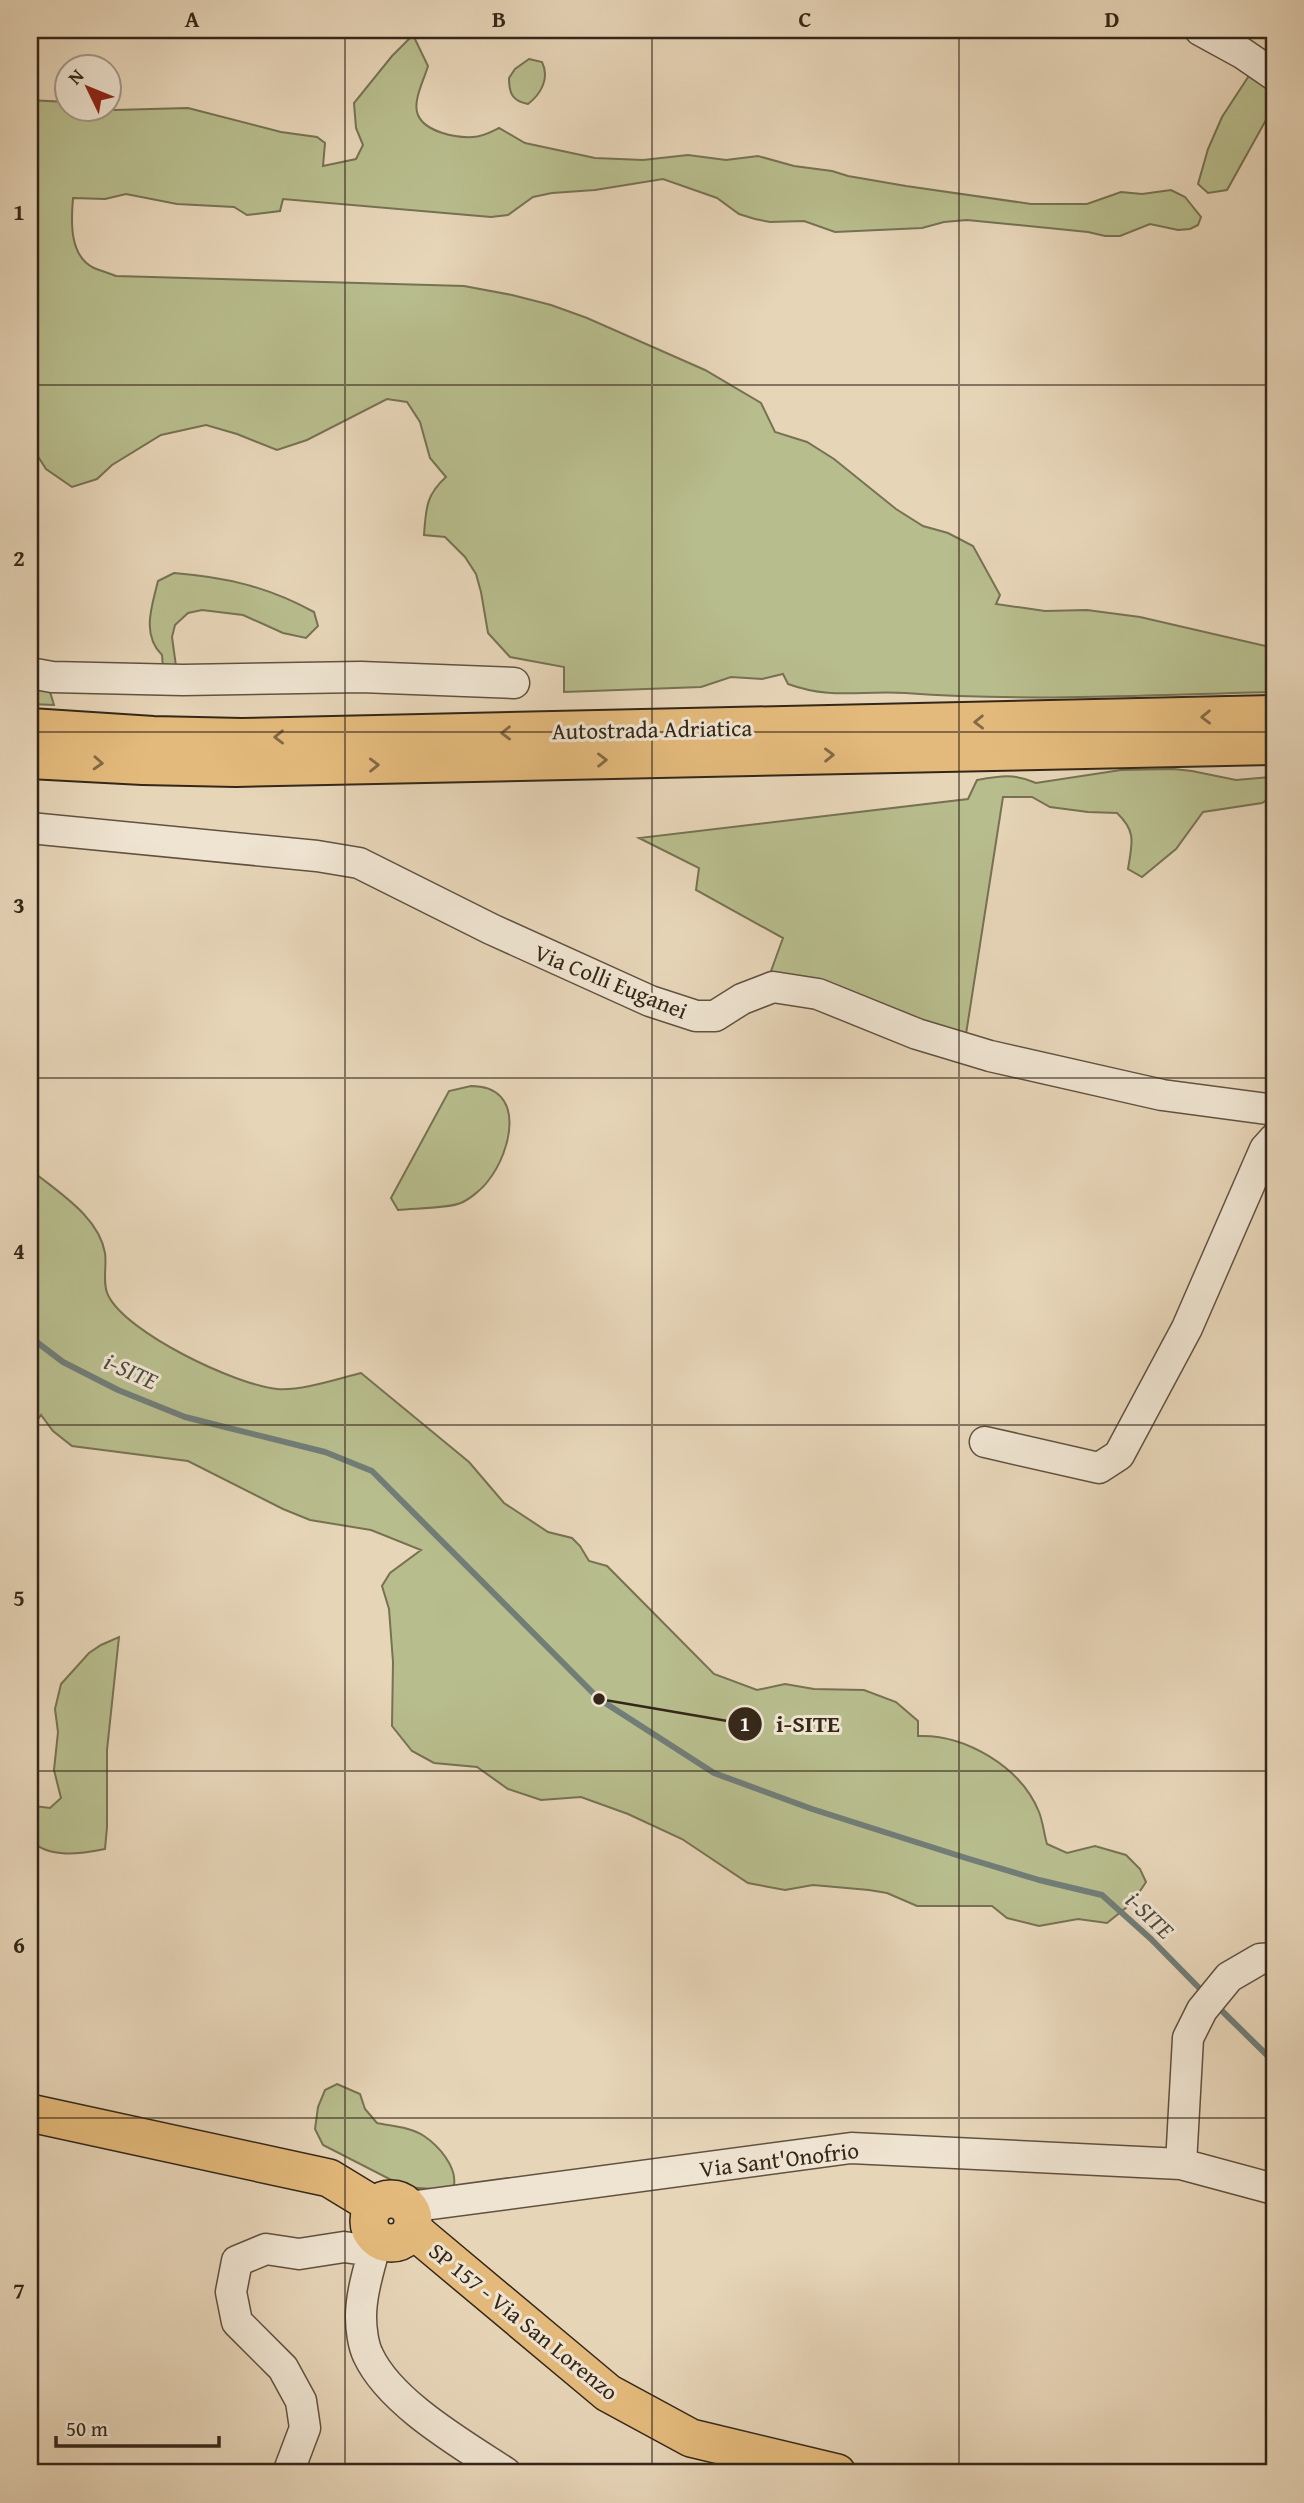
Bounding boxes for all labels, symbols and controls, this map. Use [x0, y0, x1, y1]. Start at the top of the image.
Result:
text: A [185, 2, 200, 35]
text: B [492, 2, 506, 35]
text: C [798, 2, 812, 35]
text: D [1105, 2, 1120, 35]
north arrow [52, 52, 122, 122]
text: N [61, 62, 90, 91]
text: 1 [13, 195, 25, 228]
text: 2 [13, 541, 25, 574]
one-way arrow [1200, 709, 1211, 725]
street label: Autostrada Adriatica [551, 711, 753, 747]
one-way arrow [973, 714, 983, 730]
one-way arrow [500, 725, 511, 740]
one-way arrow [273, 729, 283, 745]
one-way arrow [824, 748, 835, 763]
one-way arrow [596, 753, 607, 768]
one-way arrow [93, 755, 104, 770]
one-way arrow [370, 757, 380, 773]
text: 3 [13, 888, 25, 921]
street label: Via Colli Euganei [529, 935, 693, 1027]
text: 4 [13, 1234, 25, 1267]
water label: i-SITE [98, 1344, 164, 1399]
text: 5 [13, 1581, 25, 1614]
callout: i-SITE [727, 1701, 854, 1746]
text: i-SITE [776, 1706, 840, 1741]
text: 1 [740, 1708, 750, 1739]
water label: i-SITE [1118, 1883, 1183, 1947]
text: 6 [13, 1928, 25, 1961]
street label: Via Sant'Onofrio [697, 2133, 861, 2185]
street label: SP 157 - Via San Lorenzo [422, 2234, 626, 2408]
text: 7 [13, 2274, 25, 2307]
scale bar [56, 2405, 219, 2449]
text: 50 m [66, 2413, 108, 2444]

